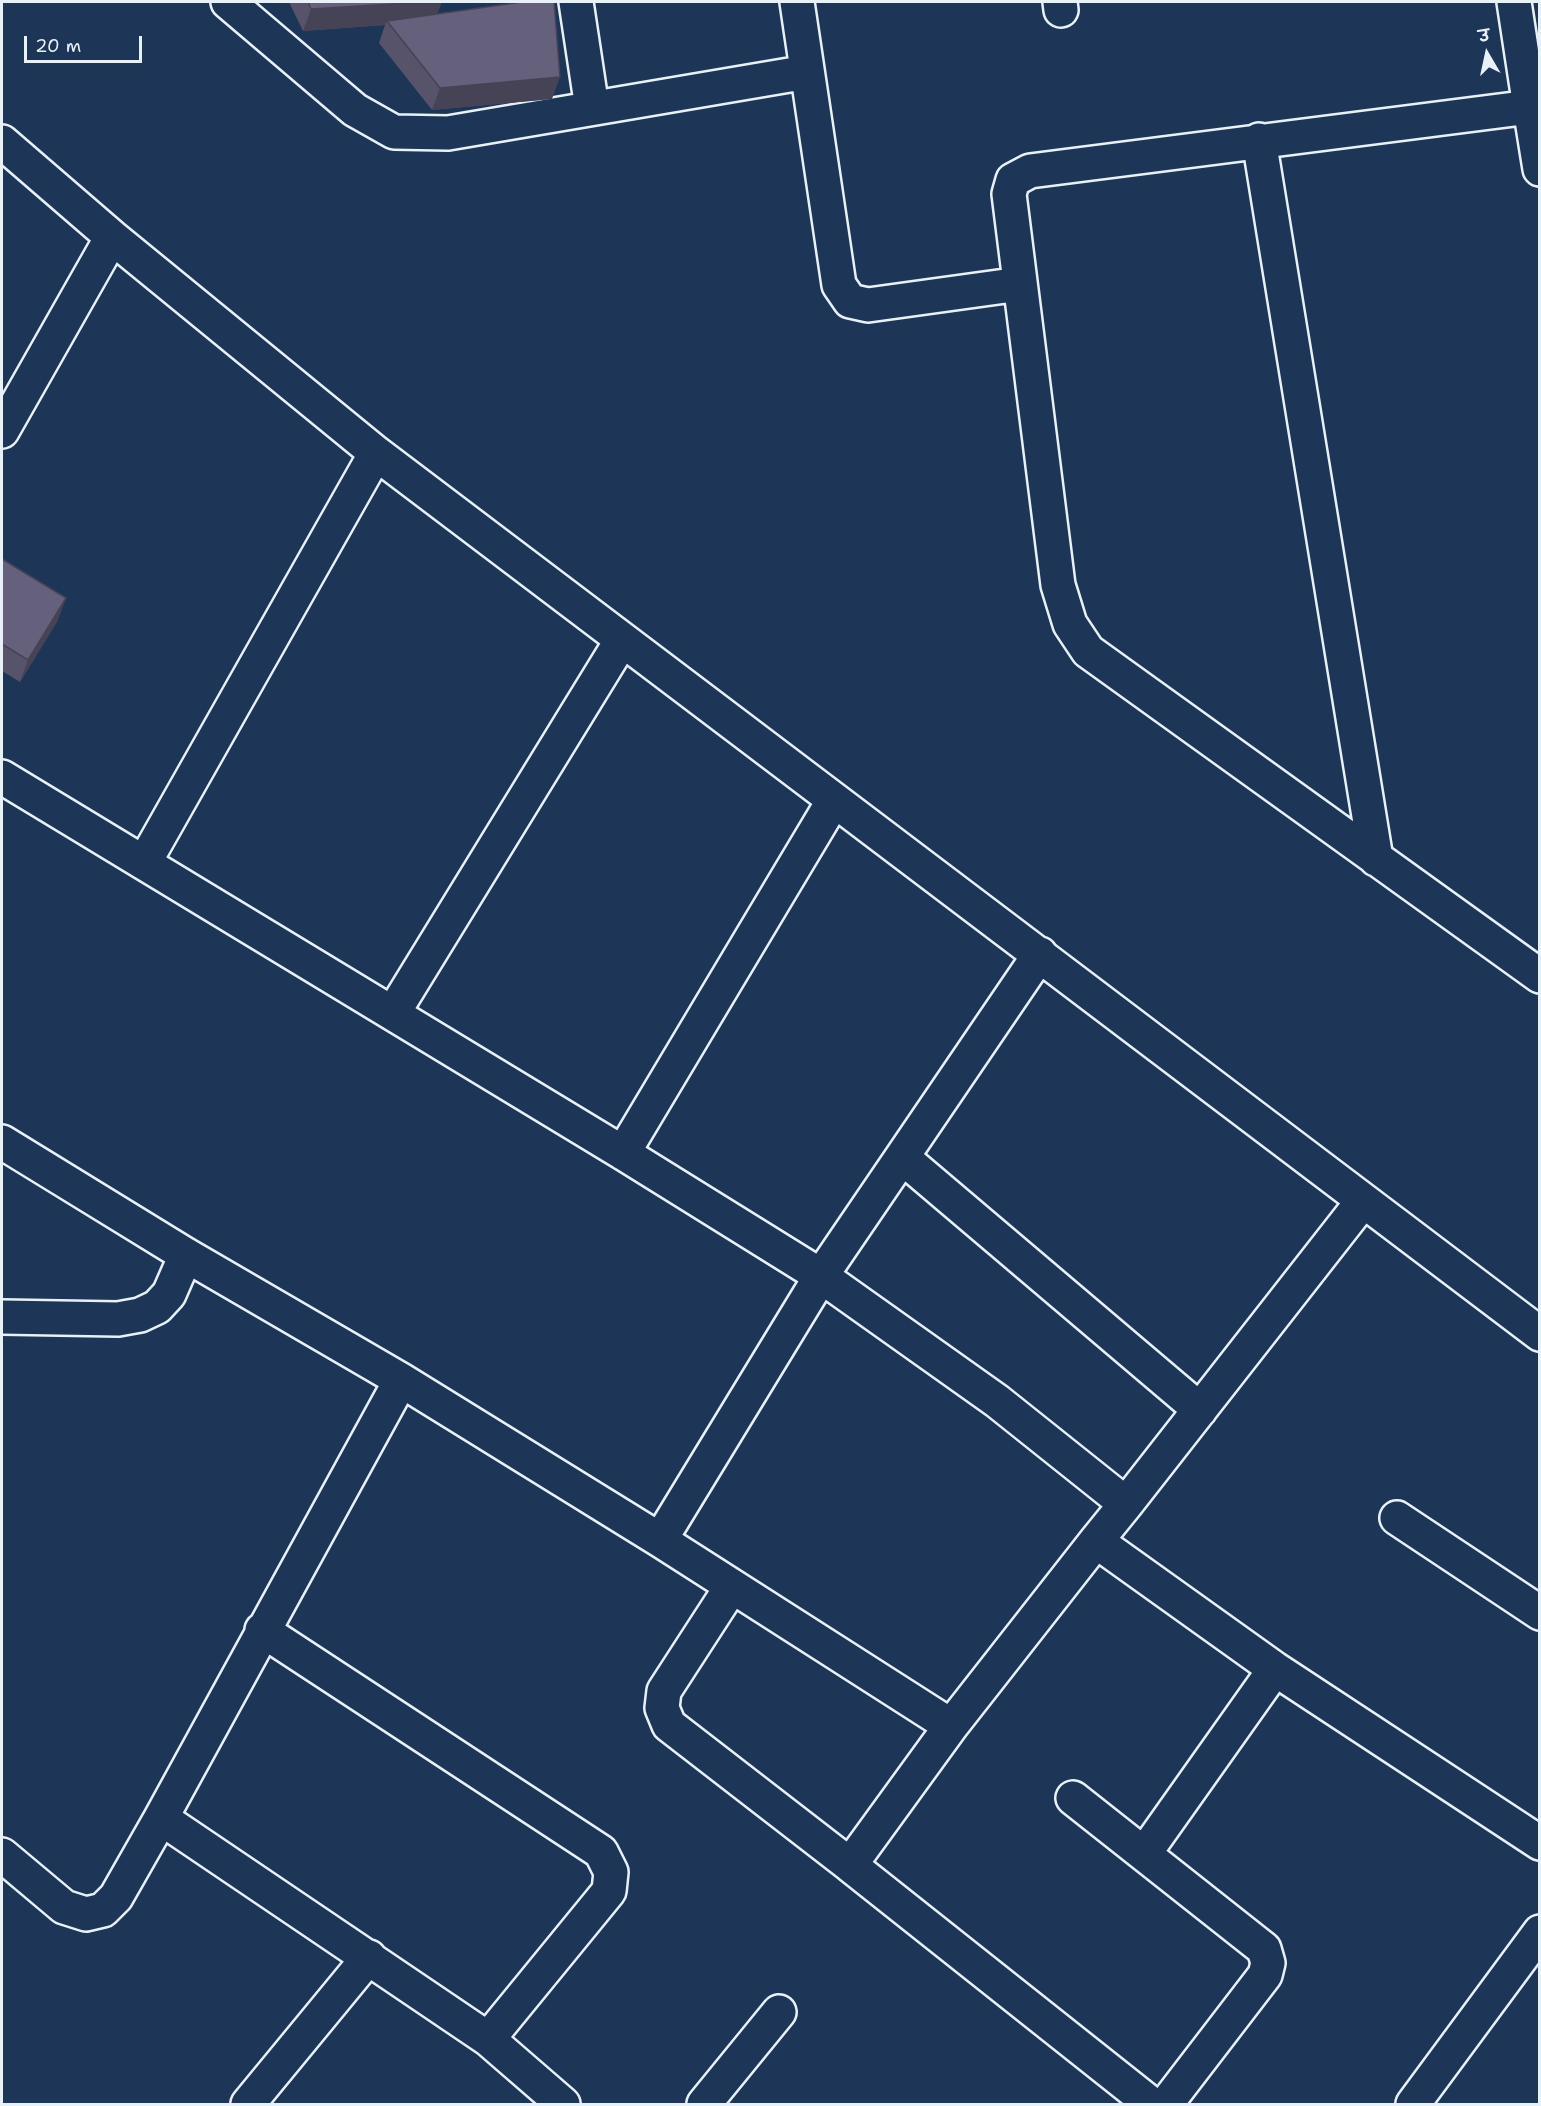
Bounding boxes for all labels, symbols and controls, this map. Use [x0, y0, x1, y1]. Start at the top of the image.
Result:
scale bar [27, 24, 146, 62]
north arrow [1457, 24, 1517, 84]
text: उ [1477, 25, 1491, 47]
text: 20 m [35, 34, 81, 58]

